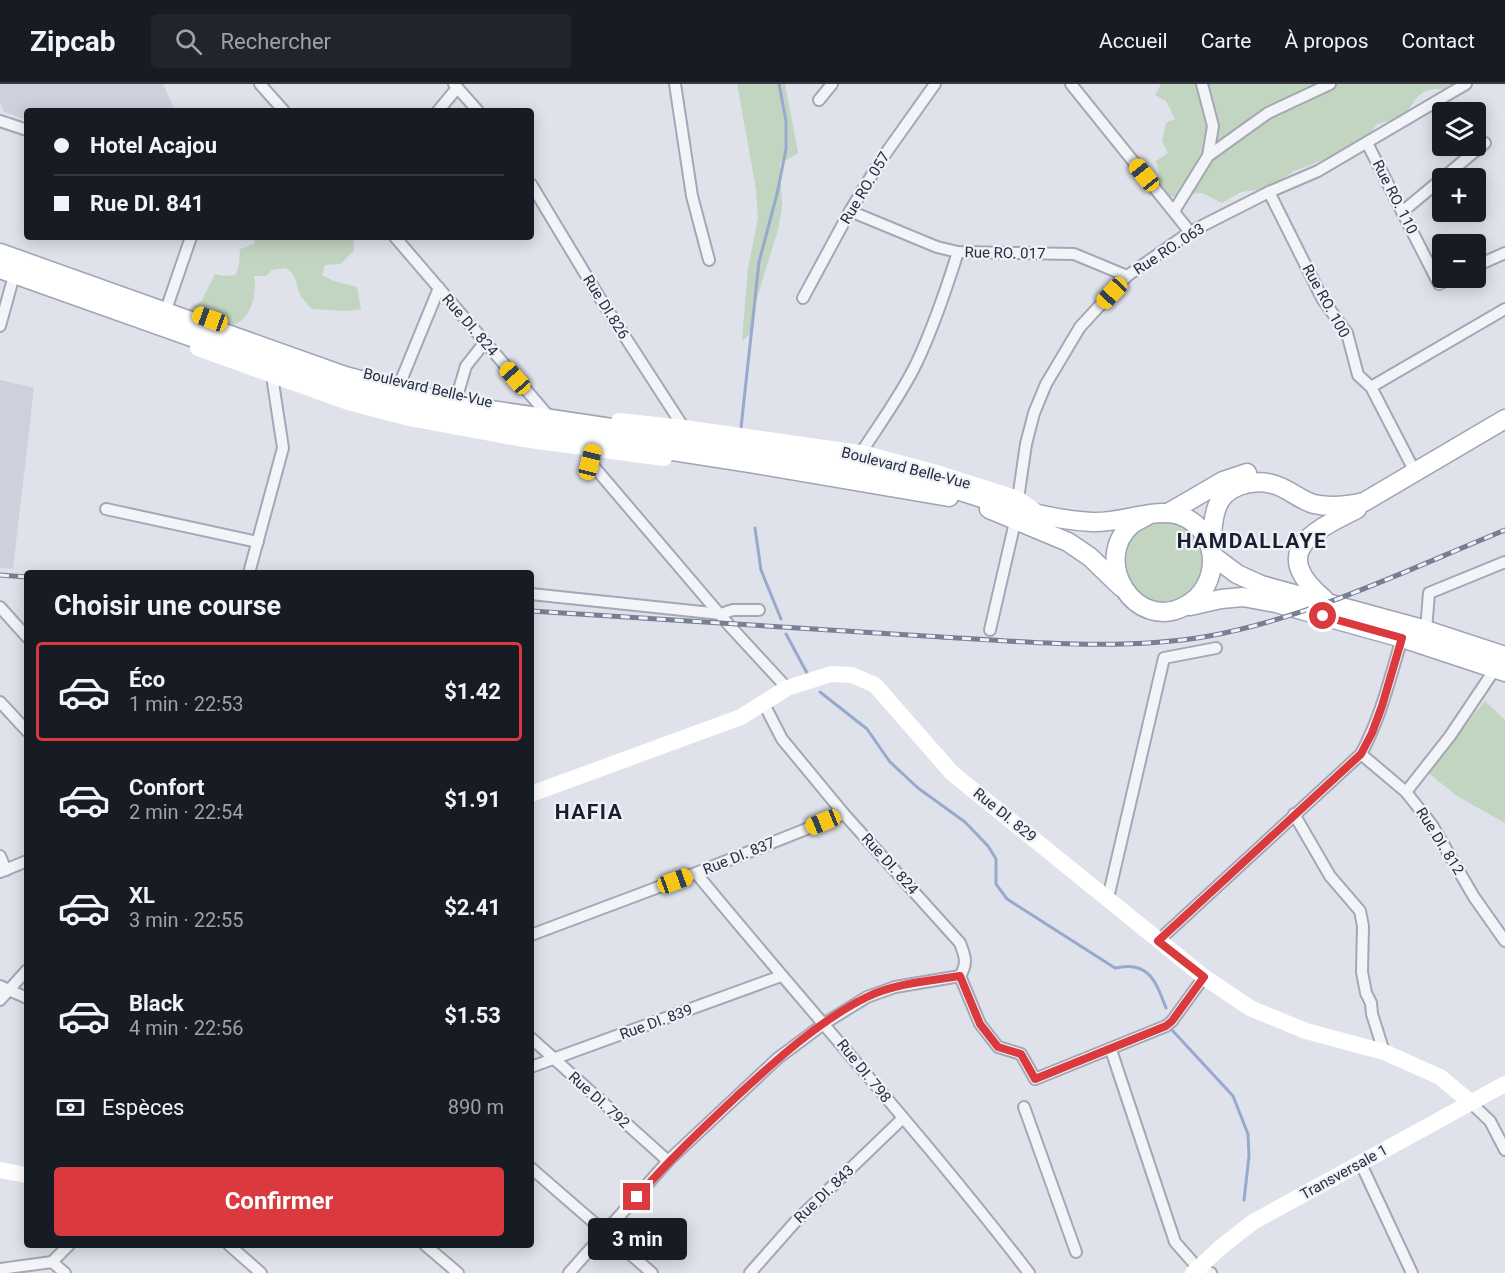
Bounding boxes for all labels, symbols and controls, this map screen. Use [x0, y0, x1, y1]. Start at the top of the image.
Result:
search box [151, 14, 571, 68]
text: Zipcab [30, 25, 115, 58]
icon: search [172, 25, 205, 58]
text: Rechercher [220, 29, 331, 54]
text: Accueil [1099, 29, 1168, 53]
text: Carte [1201, 29, 1251, 53]
text: À propos [1284, 29, 1369, 53]
text: Contact [1402, 29, 1475, 53]
map controls [1432, 102, 1486, 288]
button: layers [1432, 102, 1486, 156]
text: Hotel Acajou [90, 133, 217, 158]
street label: Rue RO. 057 [836, 149, 894, 227]
car [1126, 155, 1162, 195]
street label: Rue RO. 110 [1369, 157, 1421, 237]
button: + [1432, 168, 1486, 222]
text: Rue DI. 841 [90, 191, 204, 216]
street label: Rue RO. 063 [1130, 219, 1208, 279]
button: − [1432, 234, 1486, 288]
street label: Rue RO. 017 [964, 243, 1046, 263]
street label: Rue RO. 100 [1298, 261, 1354, 341]
street label: Rue DI.826 [579, 272, 633, 342]
car [1093, 274, 1131, 312]
street label: Rue DI. 824 [438, 290, 502, 360]
car [190, 304, 230, 334]
car [496, 359, 534, 397]
street label: Boulevard Belle-Vue [361, 364, 495, 412]
car [577, 442, 603, 482]
street label: Boulevard Belle-Vue [840, 443, 972, 493]
district label: HAMDALLAYE [1177, 529, 1327, 553]
text: Choisir une course [54, 590, 281, 622]
route start [1309, 602, 1336, 629]
icon: car [57, 665, 111, 719]
text: Éco [129, 667, 165, 692]
text: $1.42 [444, 679, 501, 704]
text: 1 min · 22:53 [129, 692, 244, 716]
icon: car [57, 773, 111, 827]
text: Confort [129, 775, 204, 800]
street label: Rue DI. 829 [970, 784, 1040, 846]
text: $1.91 [444, 787, 501, 812]
text: 2 min · 22:54 [129, 800, 244, 824]
district label: HAFIA [555, 800, 623, 824]
street label: Rue DI. 812 [1412, 804, 1468, 878]
car [803, 807, 843, 837]
street label: Rue DI. 824 [858, 830, 923, 899]
street label: Rue DI. 837 [700, 833, 778, 879]
car [655, 866, 695, 896]
icon: car [57, 881, 111, 935]
text: XL [129, 883, 155, 908]
text: $2.41 [444, 895, 501, 920]
text: 3 min · 22:55 [129, 908, 244, 932]
icon: car [57, 989, 111, 1043]
text: Black [129, 991, 184, 1016]
street label: Rue DI. 839 [617, 1001, 695, 1043]
text: $1.53 [444, 1003, 501, 1028]
text: 4 min · 22:56 [129, 1016, 244, 1040]
street label: Rue DI. 798 [833, 1036, 895, 1106]
street label: Rue DI. 792 [565, 1068, 633, 1132]
icon: cash [54, 1091, 87, 1124]
text: Espèces [102, 1095, 184, 1120]
text: 890 m [448, 1095, 504, 1119]
street label: Transversale 1 [1297, 1141, 1391, 1203]
street label: Rue DI. 843 [790, 1161, 858, 1227]
button: Confirmer [54, 1167, 504, 1236]
route end [623, 1183, 650, 1210]
callout: 3 min [588, 1218, 686, 1260]
text: 3 min [612, 1227, 663, 1251]

